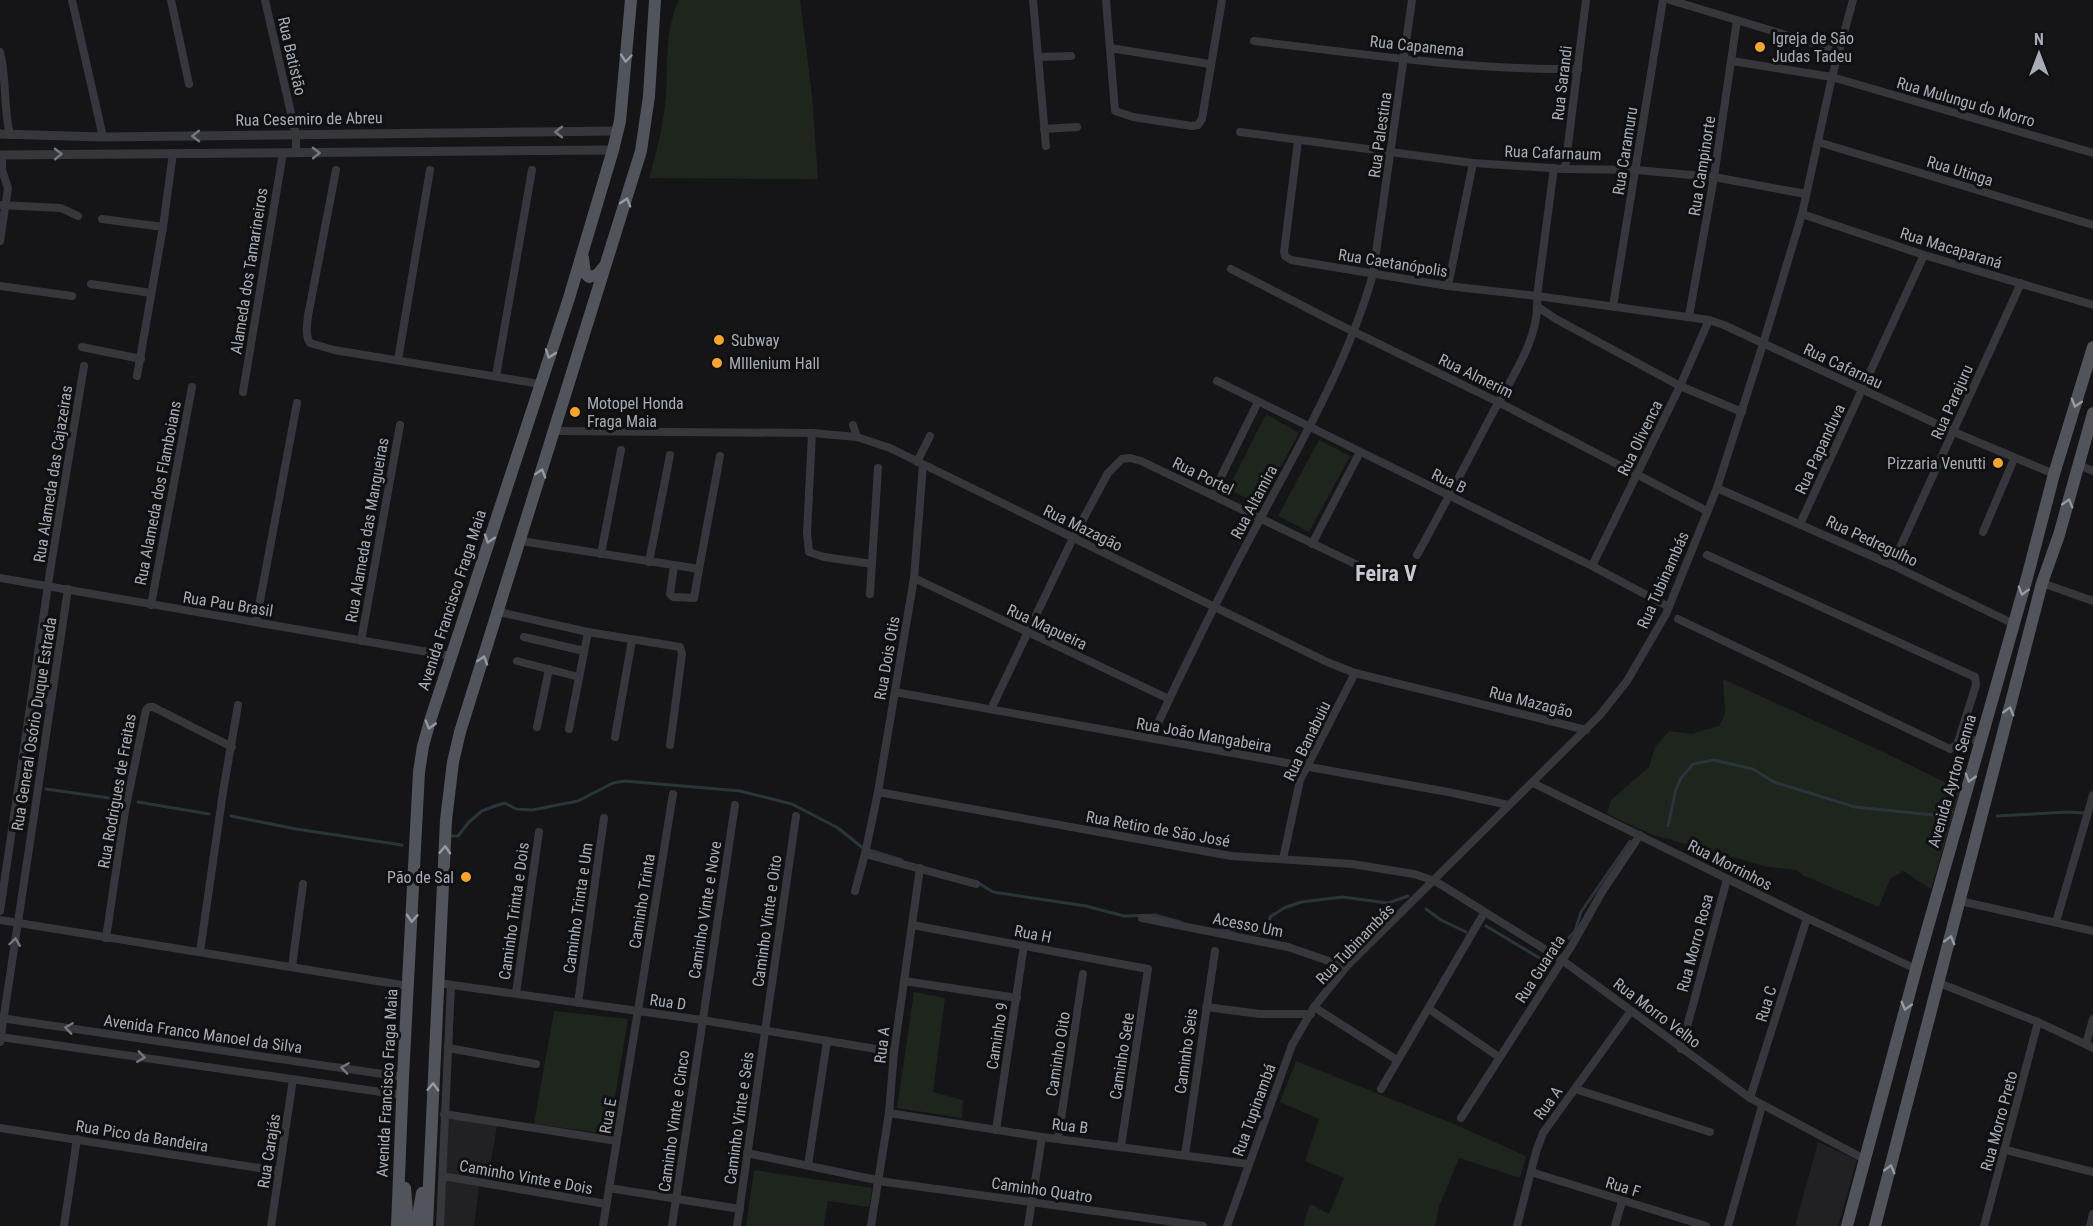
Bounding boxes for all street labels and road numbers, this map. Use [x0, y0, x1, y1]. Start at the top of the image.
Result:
street label: Rua Batistão [274, 15, 310, 97]
street label: Rua Capanema [1369, 32, 1465, 60]
street label: Rua Sarandi [1548, 45, 1576, 121]
street label: Rua Mulungu do Morro [1895, 73, 2037, 131]
street label: Rua Palestina [1365, 91, 1395, 179]
street label: Rua Caramuru [1609, 106, 1641, 196]
street label: Rua Cesemiro de Abreu [235, 108, 383, 130]
street label: Rua Campinorte [1685, 115, 1719, 217]
street label: Rua Cafarnaum [1504, 142, 1602, 164]
street label: Rua Utinga [1925, 152, 1995, 190]
street label: Alameda dos Tamarineiros [226, 186, 272, 356]
street label: Rua Macaparaná [1898, 223, 2004, 273]
street label: Rua Caetanópolis [1337, 245, 1449, 281]
street label: Rua Cafarnau [1800, 339, 1886, 393]
street label: Rua Almerim [1436, 350, 1516, 402]
street label: Rua Parajuru [1927, 362, 1977, 442]
street label: Rua Alameda das Cajazeiras [30, 384, 76, 564]
street label: Rua Olivenca [1614, 397, 1666, 479]
street label: Rua Alameda dos Flamboians [131, 399, 185, 587]
street label: Rua Papanduva [1791, 401, 1849, 497]
street label: Rua Alameda das Mangueiras [341, 436, 393, 624]
street label: Rua Portel [1169, 453, 1237, 499]
street label: Rua Altamira [1227, 462, 1281, 542]
street label: Rua B [1429, 465, 1469, 497]
street label: Rua Mazagão [1040, 501, 1126, 555]
street label: Avenida Francisco Fraga Maia [414, 507, 490, 693]
street label: Rua Pedregulho [1823, 511, 1921, 571]
street label: Rua Tubinambás [1633, 528, 1693, 632]
street label: Rua Pau Brasil [182, 587, 274, 621]
street label: Rua Mapueira [1004, 600, 1090, 654]
street label: Rua Dois Otis [870, 615, 904, 701]
street label: Rua General Osório Duque Estrada [8, 616, 60, 832]
street label: Rua Mazagão [1487, 682, 1575, 722]
street label: Rua Banabuiu [1280, 698, 1334, 784]
street label: Rua Rodrigues de Freitas [94, 712, 140, 870]
street label: Avenida Ayrton Senna [1924, 712, 1980, 850]
street label: Rua João Mangabeira [1135, 714, 1273, 756]
street label: Rua Retiro de São José [1085, 807, 1231, 851]
street label: Rua Morrinhos [1685, 836, 1775, 894]
street label: Caminho Vinte e Nove [685, 840, 725, 980]
street label: Caminho Trinta e Dois [495, 841, 533, 981]
street label: Caminho Trinta e Um [559, 841, 597, 975]
street label: Caminho Trinta [625, 852, 659, 950]
street label: Caminho Vinte e Oito [748, 854, 786, 988]
street label: Rua Morro Rosa [1673, 892, 1717, 994]
street label: Rua Tubinambás [1312, 900, 1398, 988]
street label: Acesso Um [1211, 909, 1285, 941]
street label: Rua H [1013, 921, 1053, 947]
street label: Rua Guarata [1511, 932, 1569, 1006]
street label: Rua Morro Velho [1610, 974, 1704, 1052]
street label: Rua C [1752, 984, 1780, 1024]
street label: Avenida Francisco Fraga Maia [373, 988, 401, 1178]
street label: Rua D [649, 990, 687, 1014]
street label: Caminho 9 [982, 1001, 1012, 1071]
street label: Caminho Seis [1171, 1007, 1201, 1095]
street label: Caminho Oito [1042, 1010, 1074, 1098]
street label: Avenida Franco Manoel da Silva [103, 1011, 303, 1057]
street label: Caminho Sete [1106, 1011, 1138, 1101]
street label: Rua A [870, 1026, 894, 1064]
street label: Caminho Vinte e Cinco [655, 1049, 693, 1193]
street label: Caminho Vinte e Seis [720, 1050, 758, 1186]
street label: Rua Tupinambá [1228, 1061, 1280, 1159]
street label: Rua Morro Preto [1977, 1069, 2021, 1173]
street label: Rua A [1530, 1083, 1566, 1123]
street label: Rua E [596, 1097, 620, 1135]
street label: Rua Carajás [254, 1112, 284, 1190]
street label: Rua B [1051, 1114, 1089, 1138]
street label: Rua Pico da Bandeira [74, 1116, 210, 1156]
street label: Caminho Vinte e Dois [458, 1156, 594, 1198]
street label: Caminho Quatro [990, 1173, 1094, 1207]
street label: Rua F [1603, 1173, 1643, 1201]

